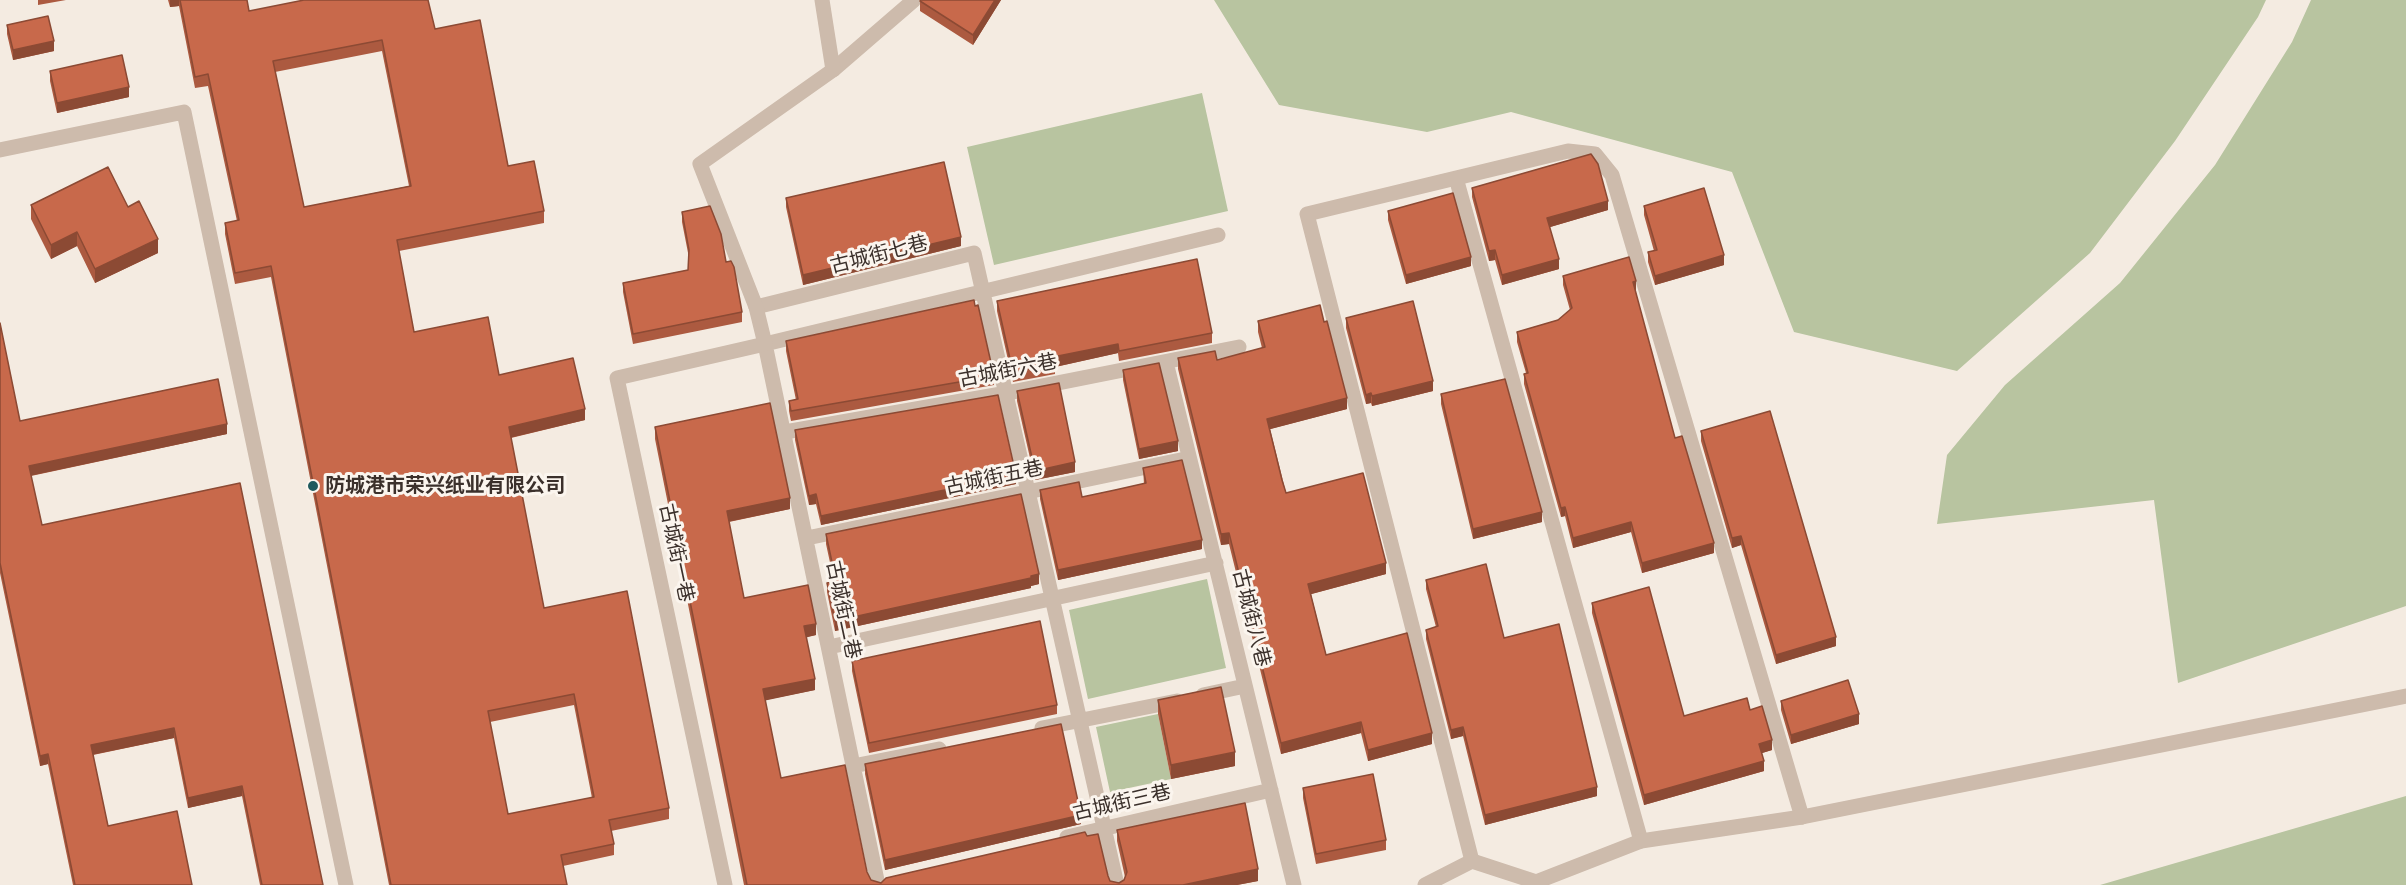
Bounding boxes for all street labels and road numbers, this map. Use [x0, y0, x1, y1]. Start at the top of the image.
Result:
street label: 古城街七巷 [828, 231, 930, 279]
street label: 古城街六巷 [957, 350, 1059, 392]
street label: 古城街五巷 [943, 456, 1045, 500]
street label: 古城街一巷 [654, 502, 698, 604]
street label: 古城街二巷 [821, 559, 865, 661]
street label: 古城街八巷 [1227, 567, 1275, 669]
street label: 古城街三巷 [1071, 780, 1173, 826]

